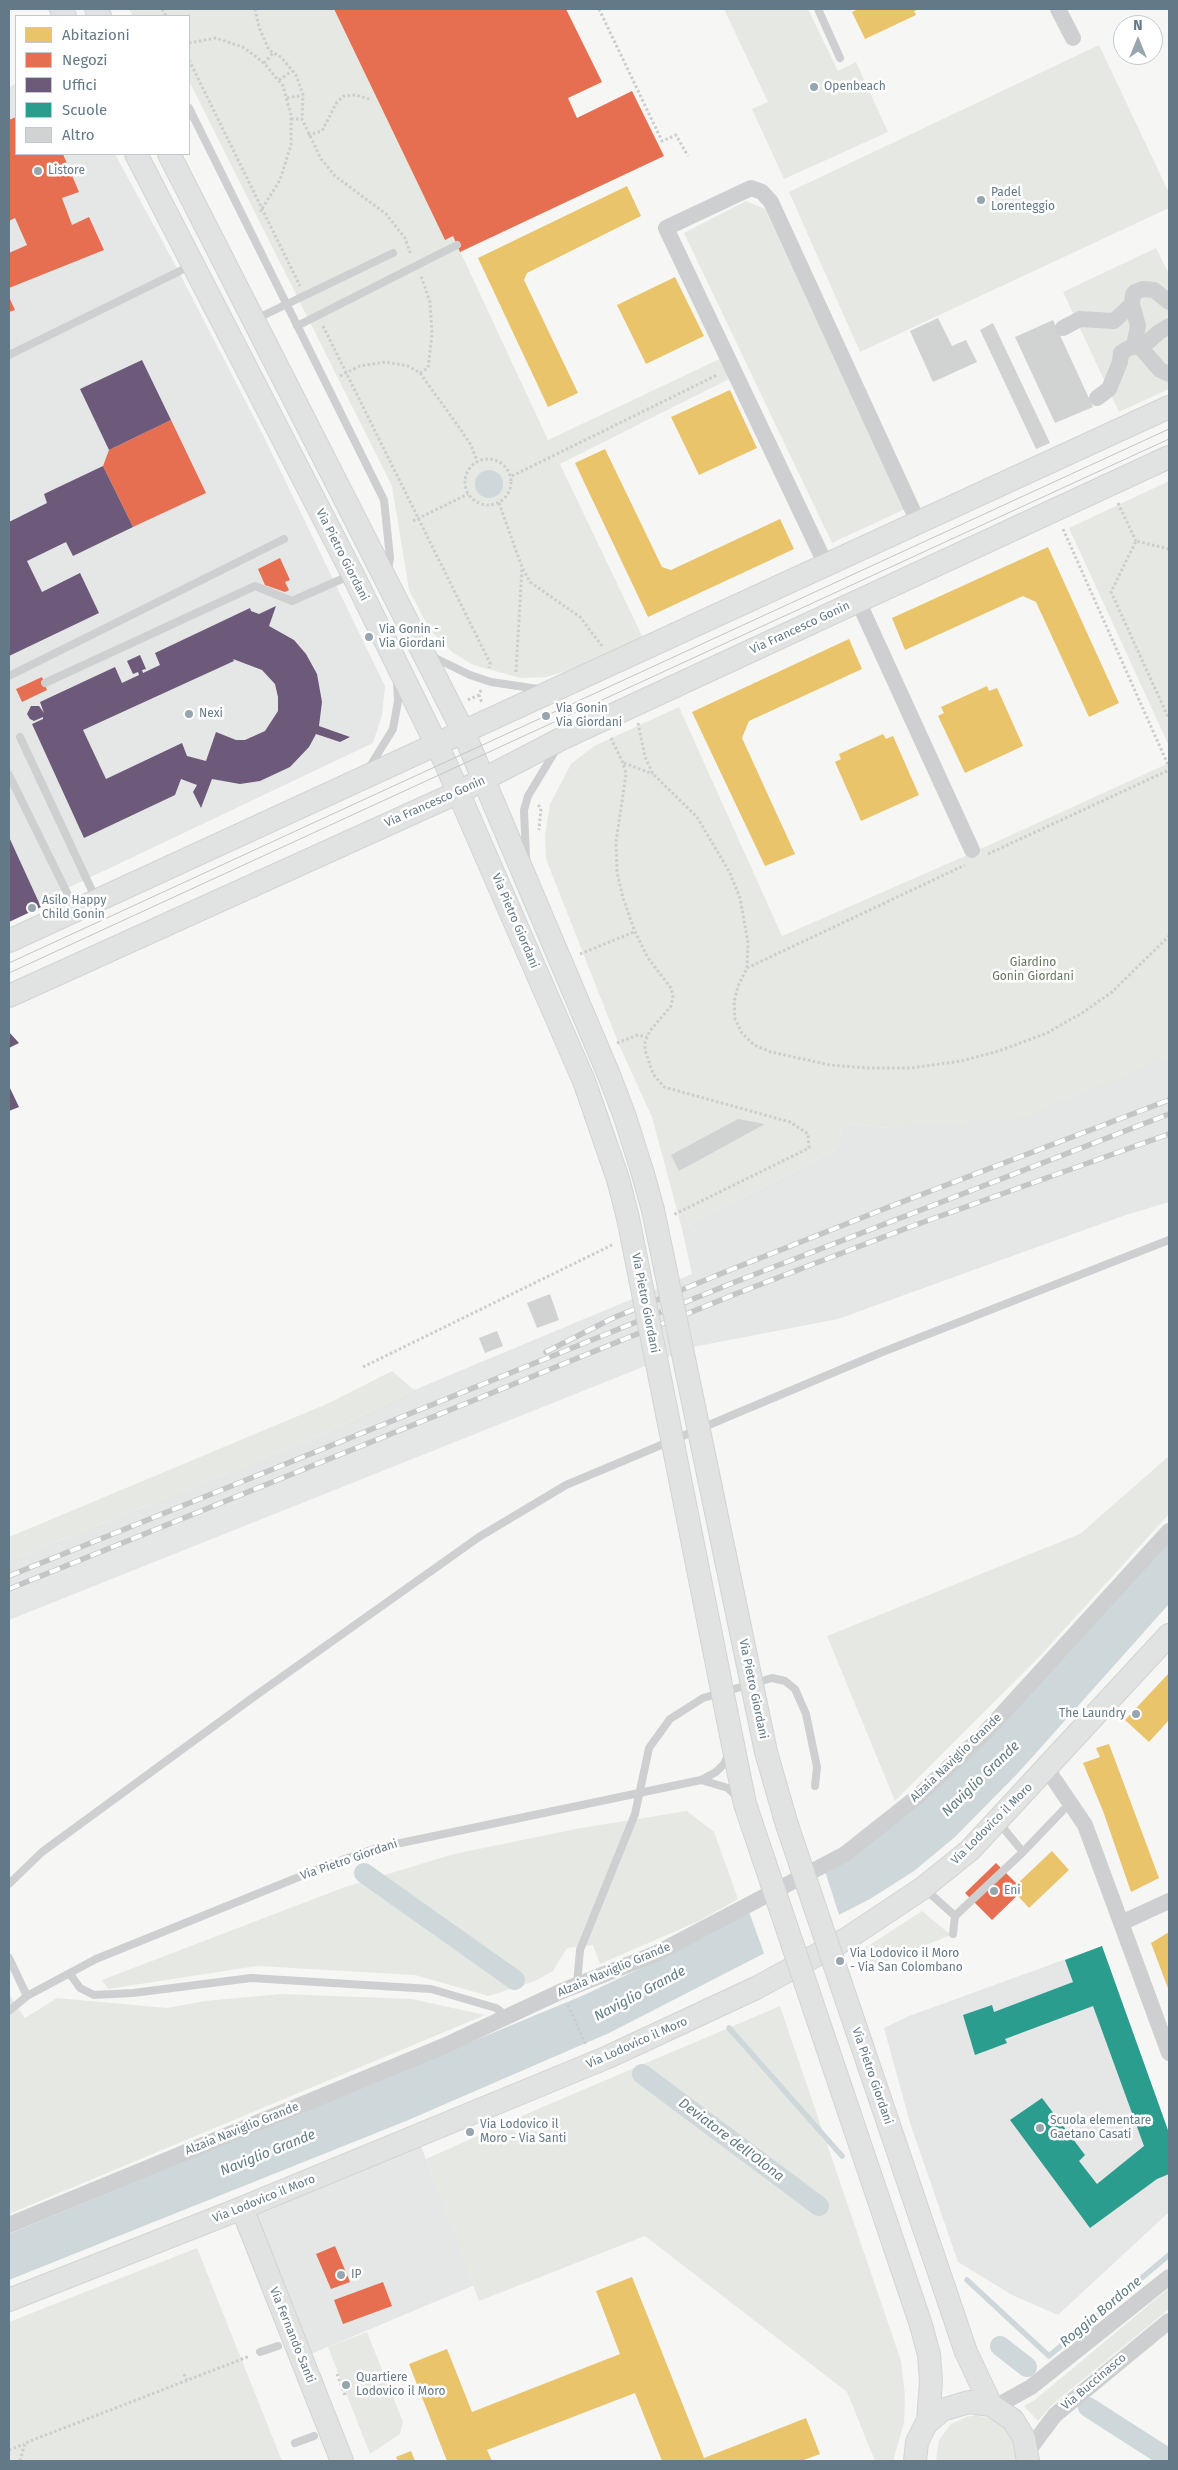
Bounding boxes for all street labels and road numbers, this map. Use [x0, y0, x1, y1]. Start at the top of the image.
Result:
street label: Via Pietro Giordani [312, 506, 372, 604]
street label: Via Francesco Gonin [748, 599, 852, 657]
street label: Via Francesco Gonin [383, 773, 487, 831]
street label: Via Pietro Giordani [488, 871, 542, 971]
street label: Via Pietro Giordani [628, 1252, 662, 1354]
street label: Via Pietro Giordani [735, 1638, 771, 1740]
street label: Alzaia Naviglio Grande [907, 1711, 1005, 1805]
street label: Via Lodovico il Moro [948, 1780, 1036, 1868]
street label: Via Pietro Giordani [299, 1837, 399, 1883]
street label: Alzaia Naviglio Grande [555, 1940, 673, 2000]
street label: Via Lodovico il Moro [584, 2014, 690, 2072]
street label: Via Pietro Giordani [849, 2026, 895, 2126]
street label: Alzaia Naviglio Grande [183, 2100, 301, 2158]
street label: Via Lodovico il Moro [211, 2172, 317, 2226]
street label: Via Fernando Santi [266, 2285, 318, 2385]
street label: Via Buccinasco [1059, 2351, 1129, 2413]

